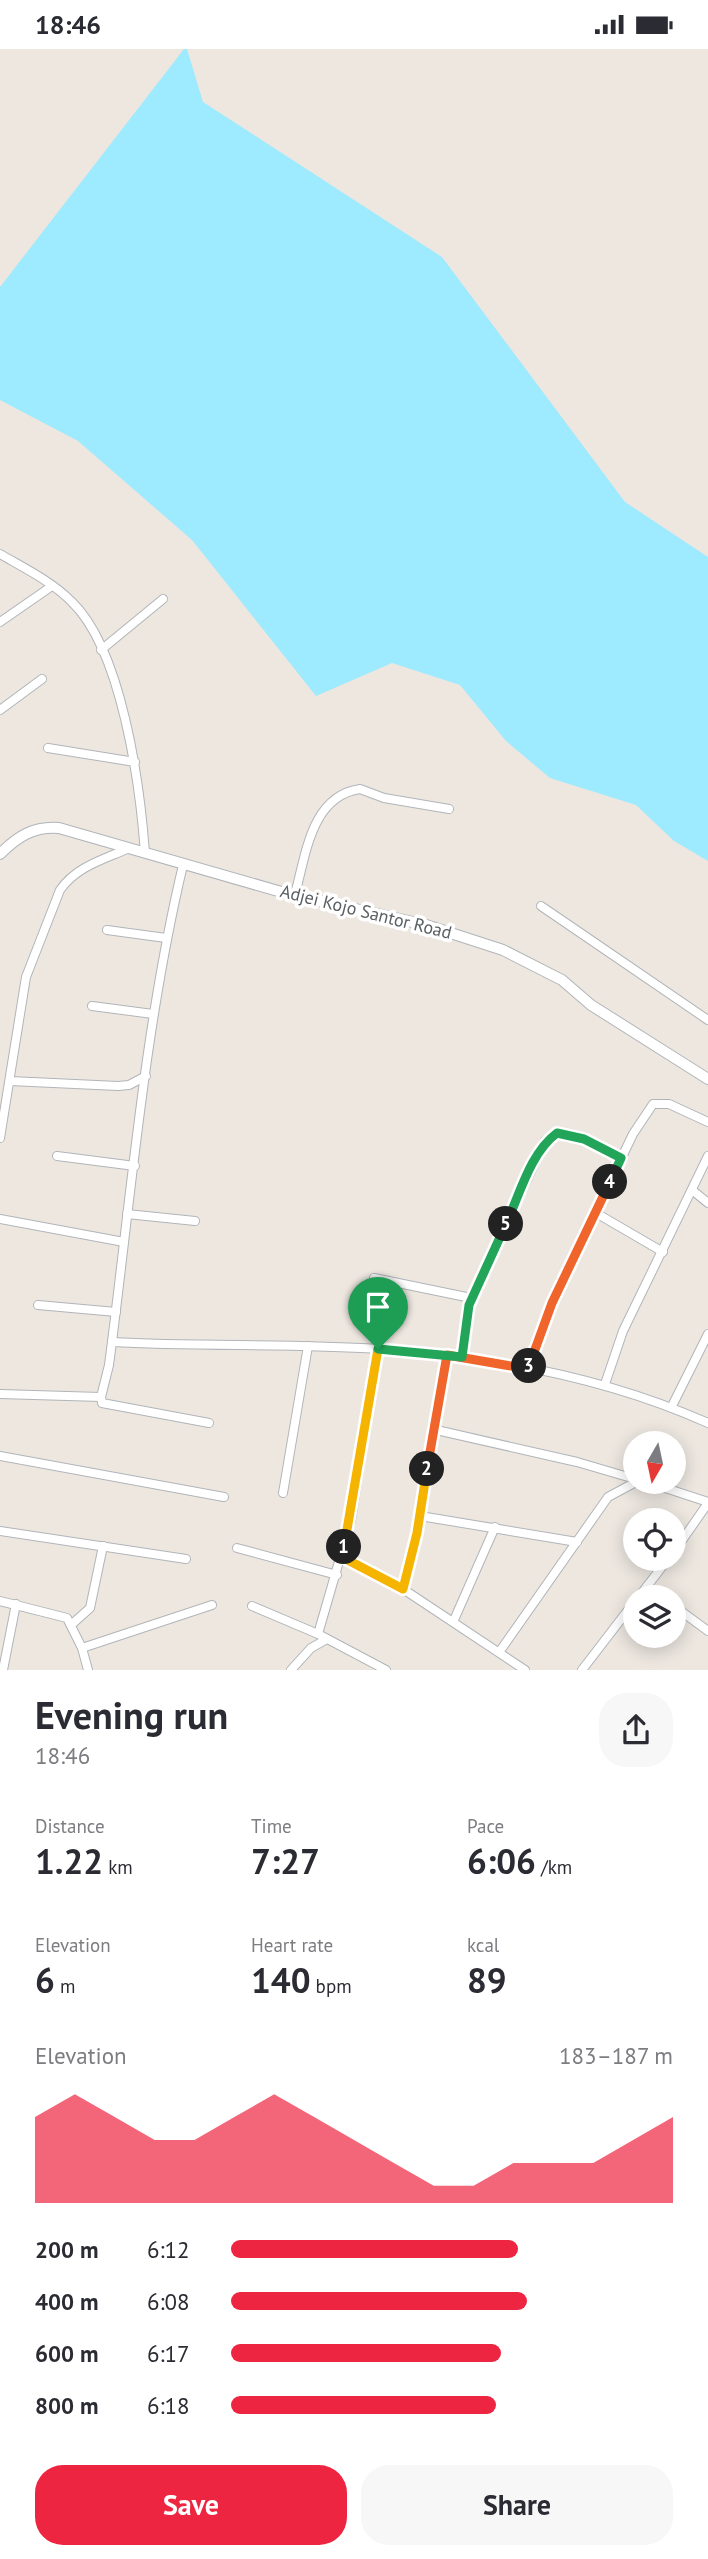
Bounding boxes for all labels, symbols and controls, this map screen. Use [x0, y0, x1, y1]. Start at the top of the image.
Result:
text: 18:46 [35, 8, 101, 41]
street label: Adjei Kojo Santor Road [278, 879, 454, 944]
pin: 4 [592, 1165, 628, 1199]
text: 4 [604, 1169, 615, 1193]
pin: 5 [489, 1207, 524, 1241]
text: 5 [500, 1211, 511, 1235]
pin [348, 1277, 408, 1349]
icon: arrive [359, 1288, 397, 1326]
pin: 3 [512, 1349, 546, 1383]
text: 3 [523, 1353, 534, 1377]
north arrow [623, 1431, 686, 1495]
map controls [623, 1431, 686, 1648]
pin: 2 [410, 1451, 444, 1487]
text: 2 [421, 1456, 432, 1480]
button: locate [623, 1508, 686, 1571]
pin: 1 [326, 1529, 362, 1565]
text: 1 [338, 1534, 349, 1558]
button: layers [623, 1585, 686, 1648]
text: Evening run [35, 1690, 228, 1739]
button: share [599, 1693, 673, 1767]
text: 18:46 [35, 1741, 90, 1770]
text: Distance [35, 1814, 105, 1838]
text: Time [251, 1814, 292, 1838]
text: Pace [467, 1814, 504, 1838]
text: 1.22 [35, 1838, 103, 1884]
text: 7:27 [251, 1838, 320, 1884]
text: 6:06 [467, 1838, 536, 1884]
text: km [103, 1855, 133, 1879]
text: /km [536, 1855, 572, 1879]
text: Elevation [35, 1933, 111, 1957]
text: Heart rate [251, 1933, 333, 1957]
text: kcal [467, 1933, 499, 1957]
text: 6 [35, 1957, 55, 2003]
text: 140 [251, 1957, 311, 2003]
text: 89 [467, 1957, 507, 2003]
text: m [55, 1974, 75, 1998]
text: bpm [311, 1974, 352, 1998]
text: Elevation [35, 2041, 127, 2070]
text: 183–187 m [559, 2041, 673, 2070]
text: 200 m [35, 2235, 98, 2264]
text: 6:12 [147, 2235, 190, 2264]
text: 400 m [35, 2287, 98, 2316]
text: 6:08 [147, 2287, 190, 2316]
text: 600 m [35, 2339, 98, 2368]
text: 6:17 [147, 2339, 190, 2368]
text: 800 m [35, 2391, 98, 2420]
text: 6:18 [147, 2391, 190, 2420]
button: Save [35, 2465, 347, 2545]
button: Share [361, 2465, 673, 2545]

